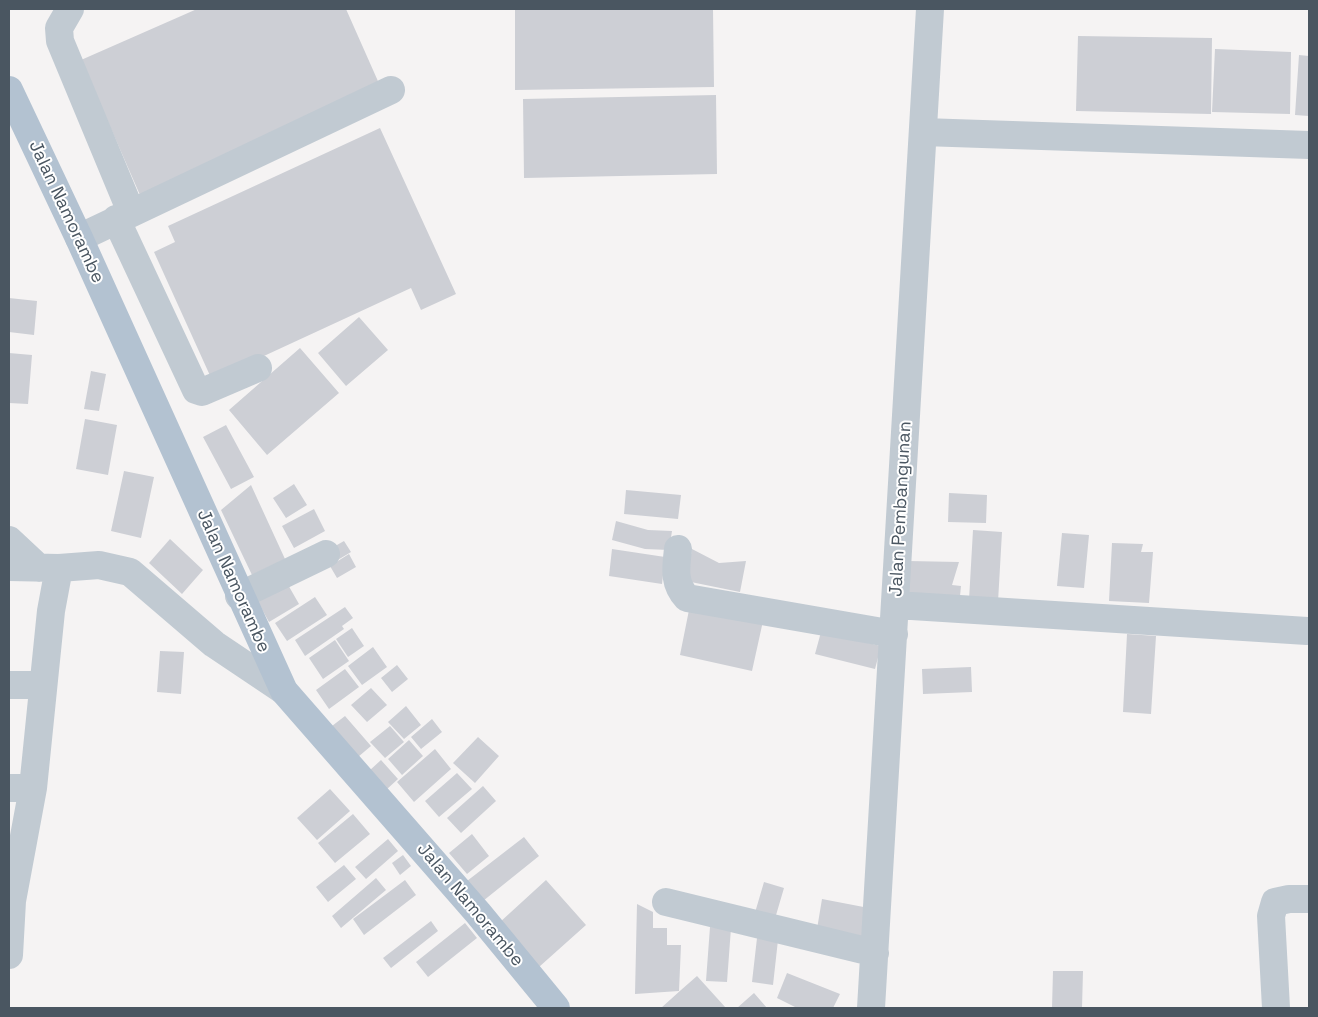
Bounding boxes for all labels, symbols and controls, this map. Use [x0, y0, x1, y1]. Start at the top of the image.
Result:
street label: Jalan Namorambe [24, 137, 108, 287]
street label: Jalan Pembangunan [886, 421, 916, 597]
street label: Jalan Namorambe [192, 506, 274, 656]
street label: Jalan Namorambe [412, 839, 528, 971]

